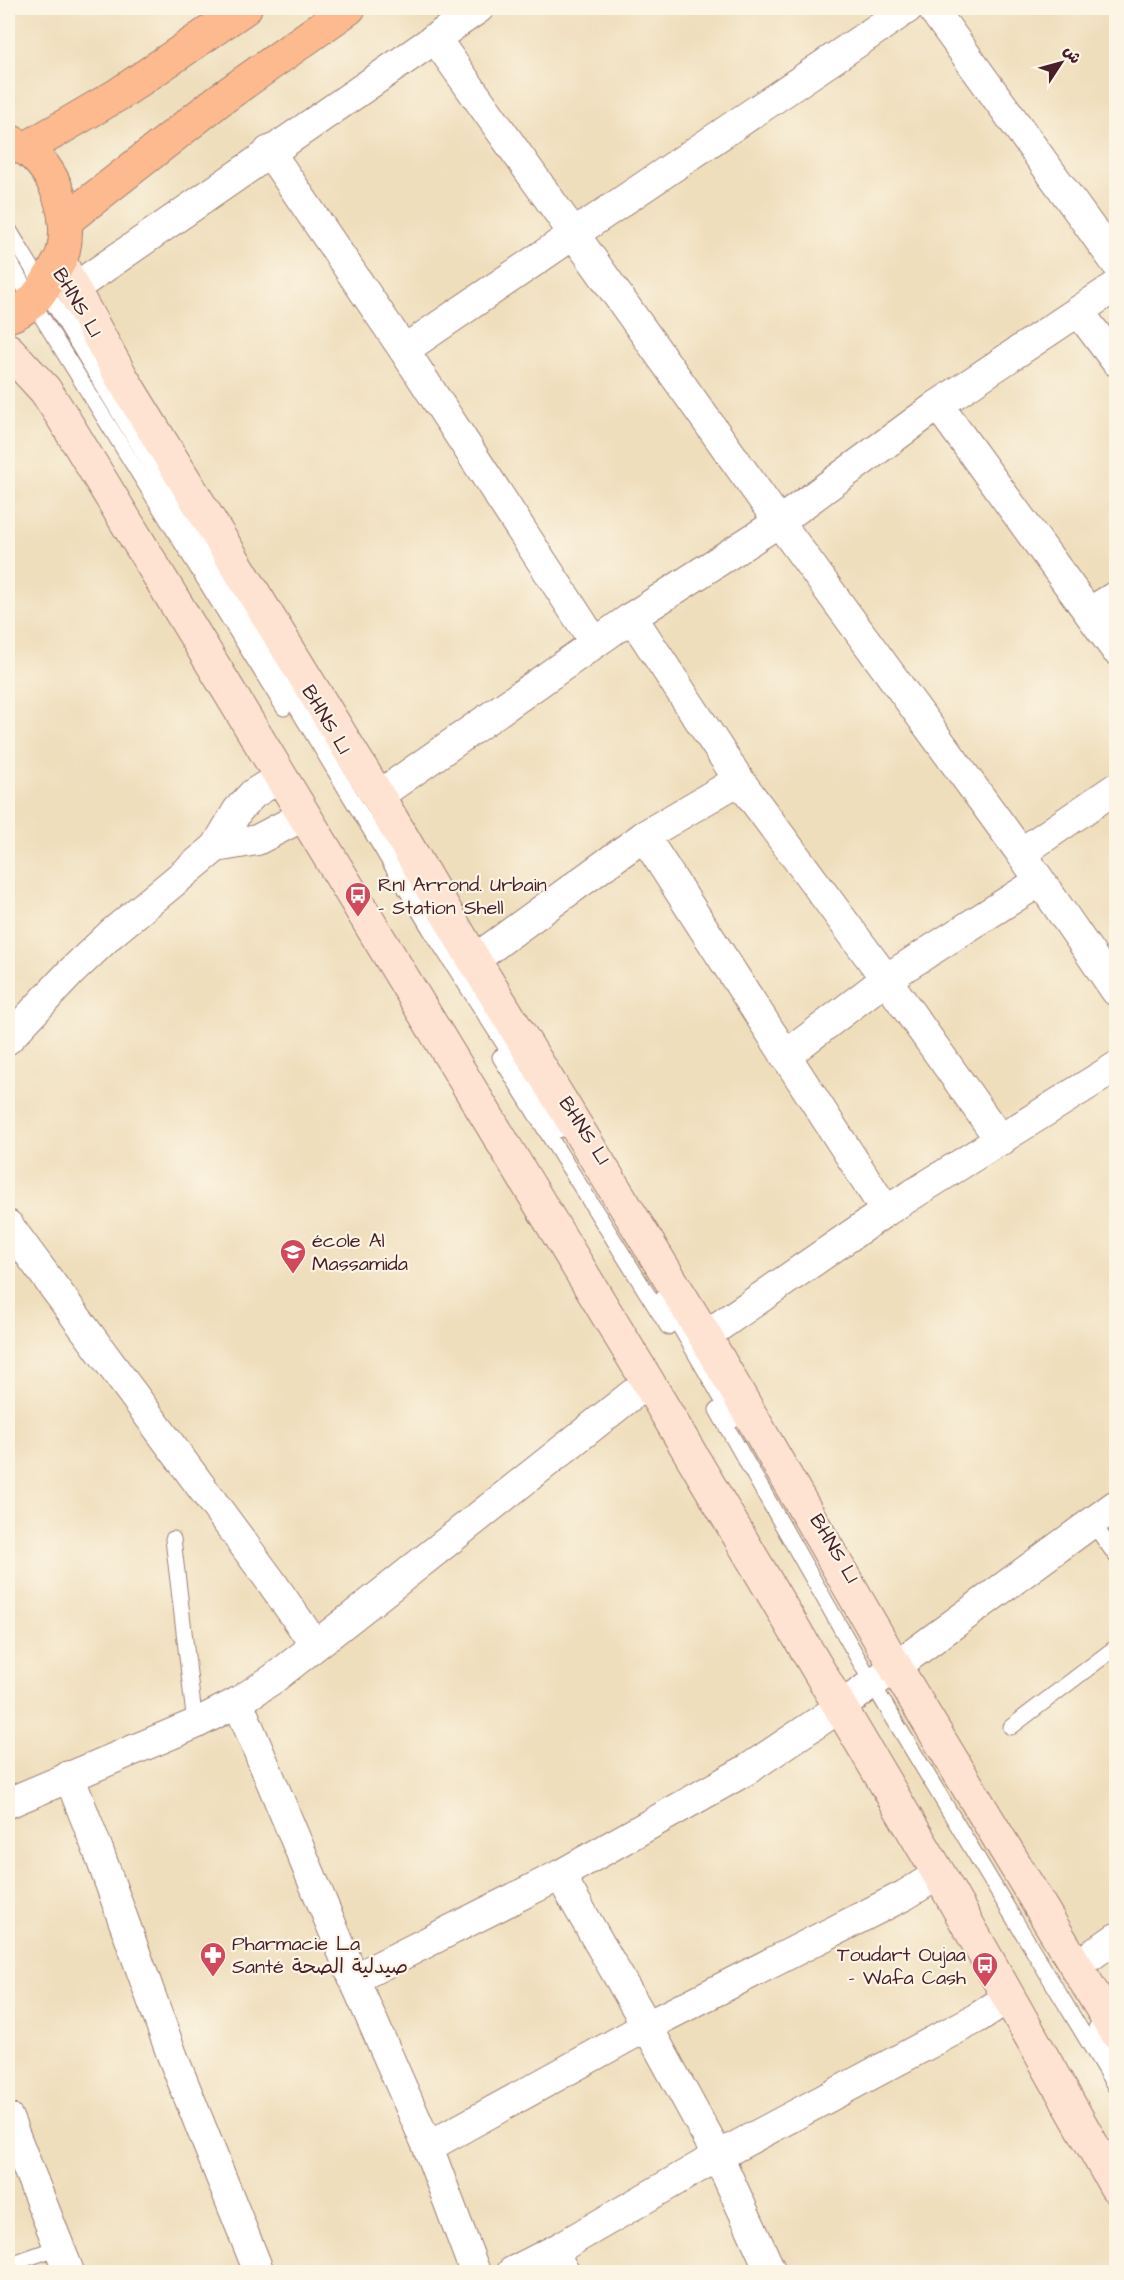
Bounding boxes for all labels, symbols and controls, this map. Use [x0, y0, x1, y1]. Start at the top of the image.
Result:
north arrow [1031, 33, 1091, 93]
text: ش [1058, 41, 1086, 68]
street label: BHNS L1 [46, 263, 109, 343]
street label: BHNS L1 [295, 680, 358, 760]
place label: Rn1 Arrond. Urbain - Station Shell [378, 871, 547, 922]
bus stop icon: Rn1 Arrond. Urbain - Station Shell [343, 880, 373, 918]
street label: BHNS L1 [552, 1091, 617, 1170]
place label: école Al Massamida [312, 1227, 408, 1278]
school or university icon: école Al Massamida [278, 1237, 308, 1275]
street label: BHNS L1 [803, 1509, 866, 1589]
place label: Pharmacie La Santé صيدلية الصحة [232, 1930, 408, 1981]
pharmacy icon: Pharmacie La Santé صيدلية الصحة [198, 1940, 228, 1978]
place label: Toudart Oujaa - Wafa Cash [837, 1941, 966, 1992]
bus stop icon: Toudart Oujaa - Wafa Cash [970, 1950, 1000, 1988]

